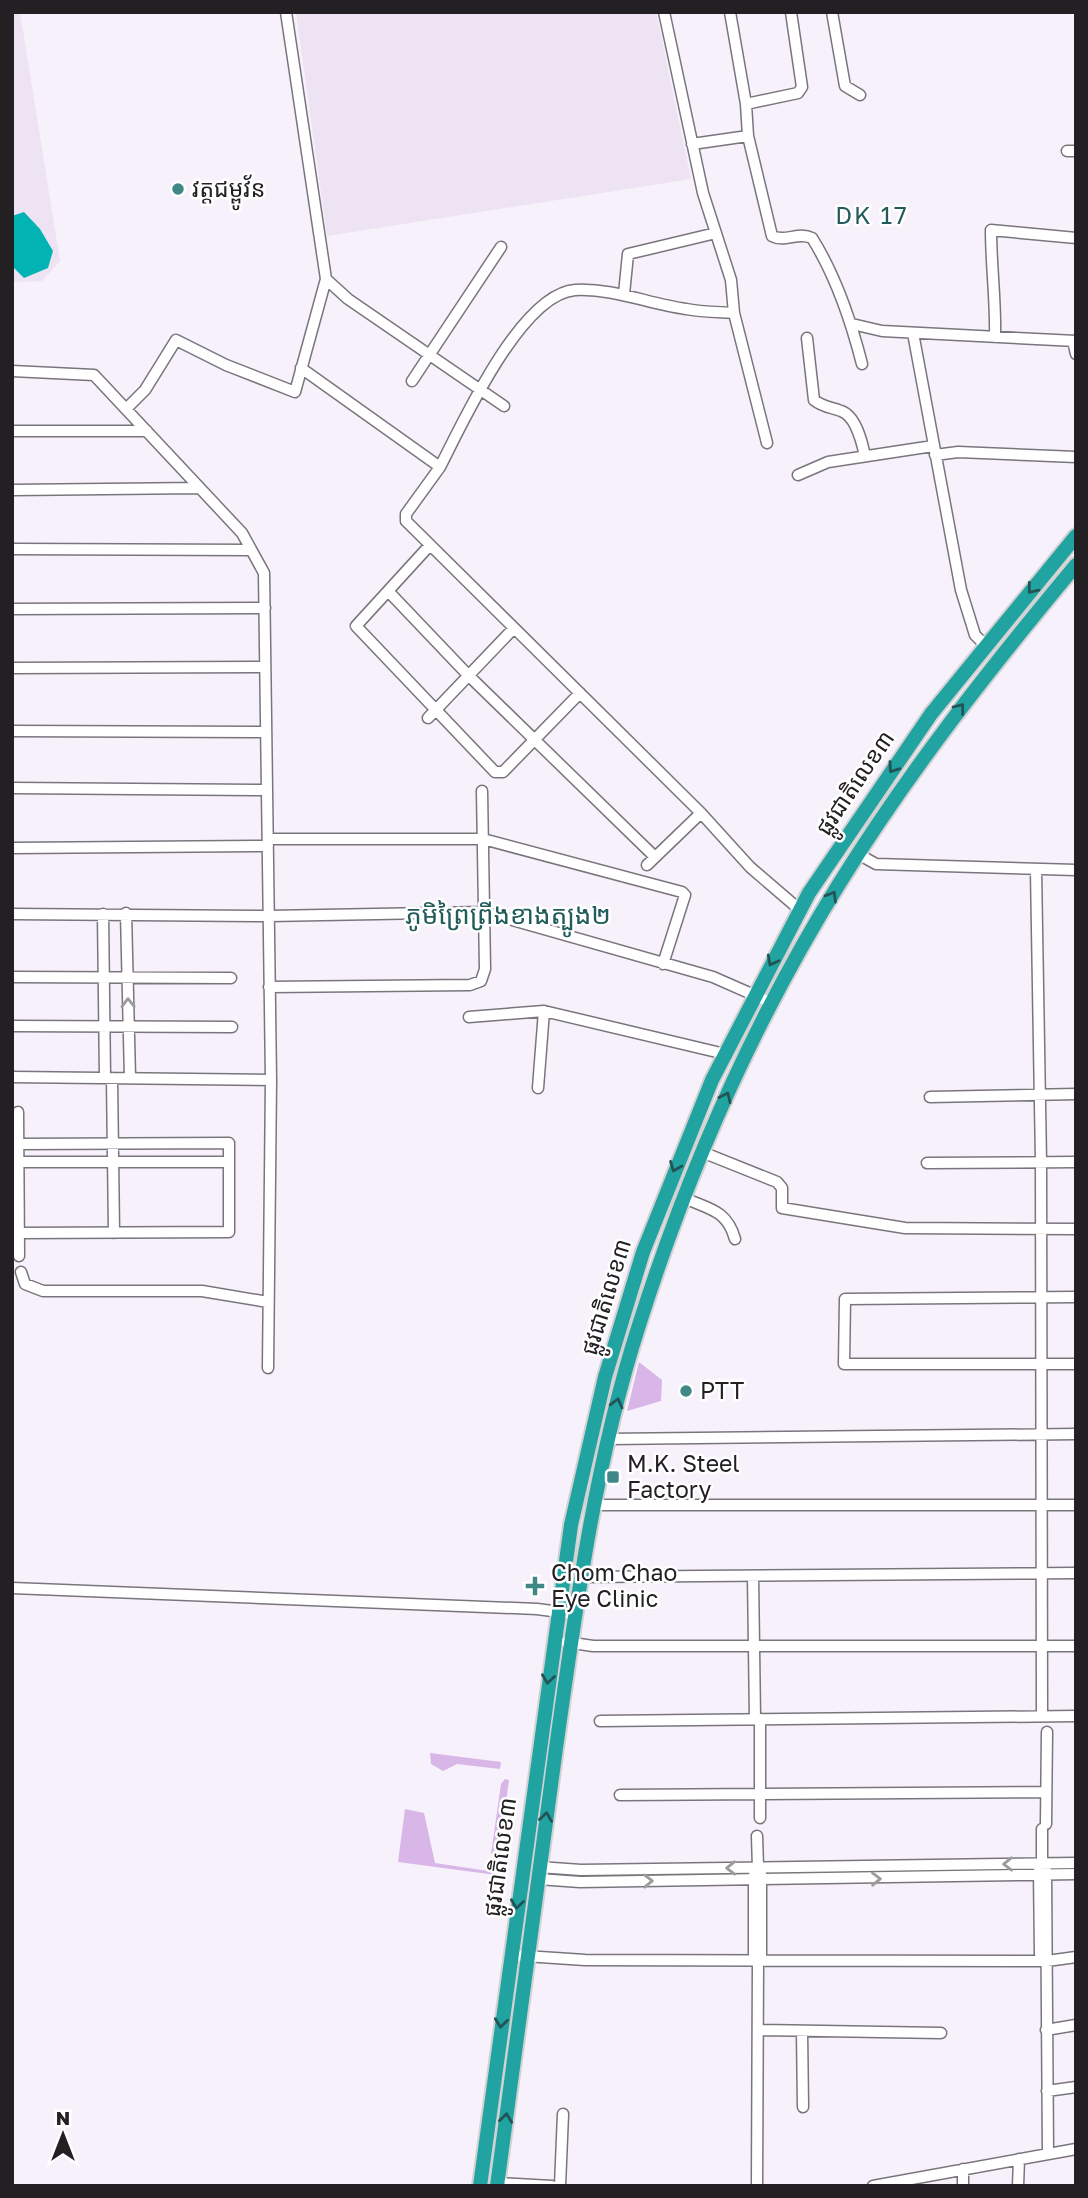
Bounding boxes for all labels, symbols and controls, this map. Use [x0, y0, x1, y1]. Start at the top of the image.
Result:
place label: វត្តជម្ពូវ័ន [192, 174, 265, 211]
marker: វត្តជម្ពូវ័ន [170, 181, 186, 197]
district label: DK 17 [835, 200, 909, 229]
one-way arrow [1028, 581, 1041, 594]
one-way arrow [952, 704, 965, 716]
street label: ផ្លូវជាតិលេខ៣ [809, 725, 907, 845]
one-way arrow [889, 760, 901, 773]
one-way arrow [823, 890, 836, 903]
district label: ភូមិព្រៃព្រីងខាងត្បូង២ [405, 899, 611, 938]
one-way arrow [767, 954, 780, 966]
one-way arrow [121, 998, 136, 1009]
one-way arrow [718, 1092, 732, 1104]
one-way arrow [669, 1160, 683, 1172]
street label: ផ្លូវជាតិលេខ៣ [574, 1235, 644, 1361]
place label: PTT [700, 1376, 744, 1404]
marker: PTT [678, 1383, 694, 1399]
one-way arrow [609, 1398, 624, 1410]
place label: M.K. Steel Factory [627, 1449, 740, 1503]
marker: M.K. Steel Factory [605, 1469, 621, 1485]
place label: Chom Chao Eye Clinic [551, 1558, 677, 1612]
marker: Chom Chao Eye Clinic [525, 1576, 545, 1596]
one-way arrow [541, 1673, 556, 1685]
street label: ផ្លូវជាតិលេខ៣ [477, 1795, 530, 1920]
one-way arrow [538, 1811, 553, 1823]
one-way arrow [1002, 1856, 1012, 1872]
one-way arrow [725, 1860, 736, 1876]
one-way arrow [871, 1871, 882, 1886]
one-way arrow [644, 1873, 654, 1889]
one-way arrow [510, 1899, 525, 1910]
one-way arrow [494, 2017, 509, 2029]
north arrow [28, 2100, 98, 2170]
text: N [56, 2106, 70, 2129]
one-way arrow [498, 2112, 513, 2124]

